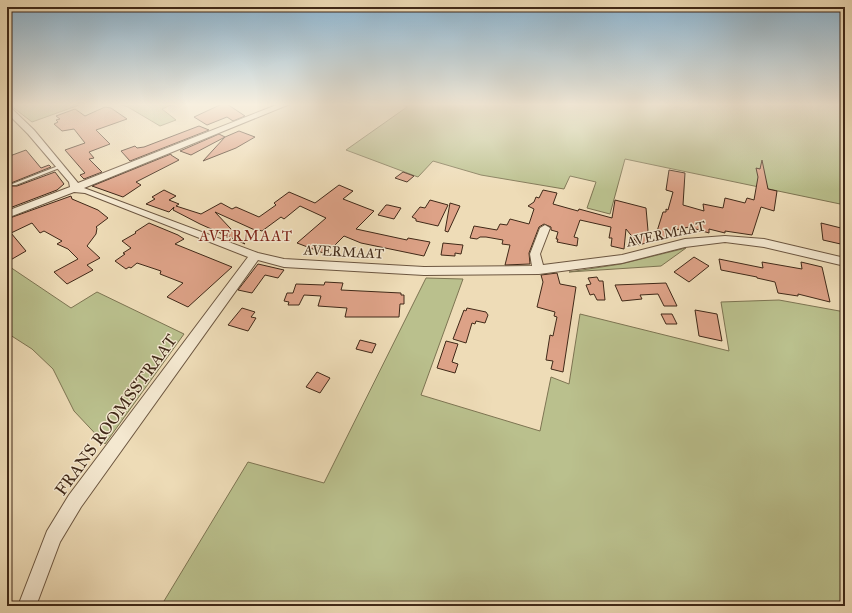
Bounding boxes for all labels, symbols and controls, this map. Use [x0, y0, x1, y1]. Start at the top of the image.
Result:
street label: AVERMAAT [624, 217, 708, 251]
district label: AVERMAAT [198, 227, 293, 245]
street label: AVERMAAT [302, 241, 385, 263]
street label: FRANS ROOMSSTRAAT [50, 330, 182, 500]

